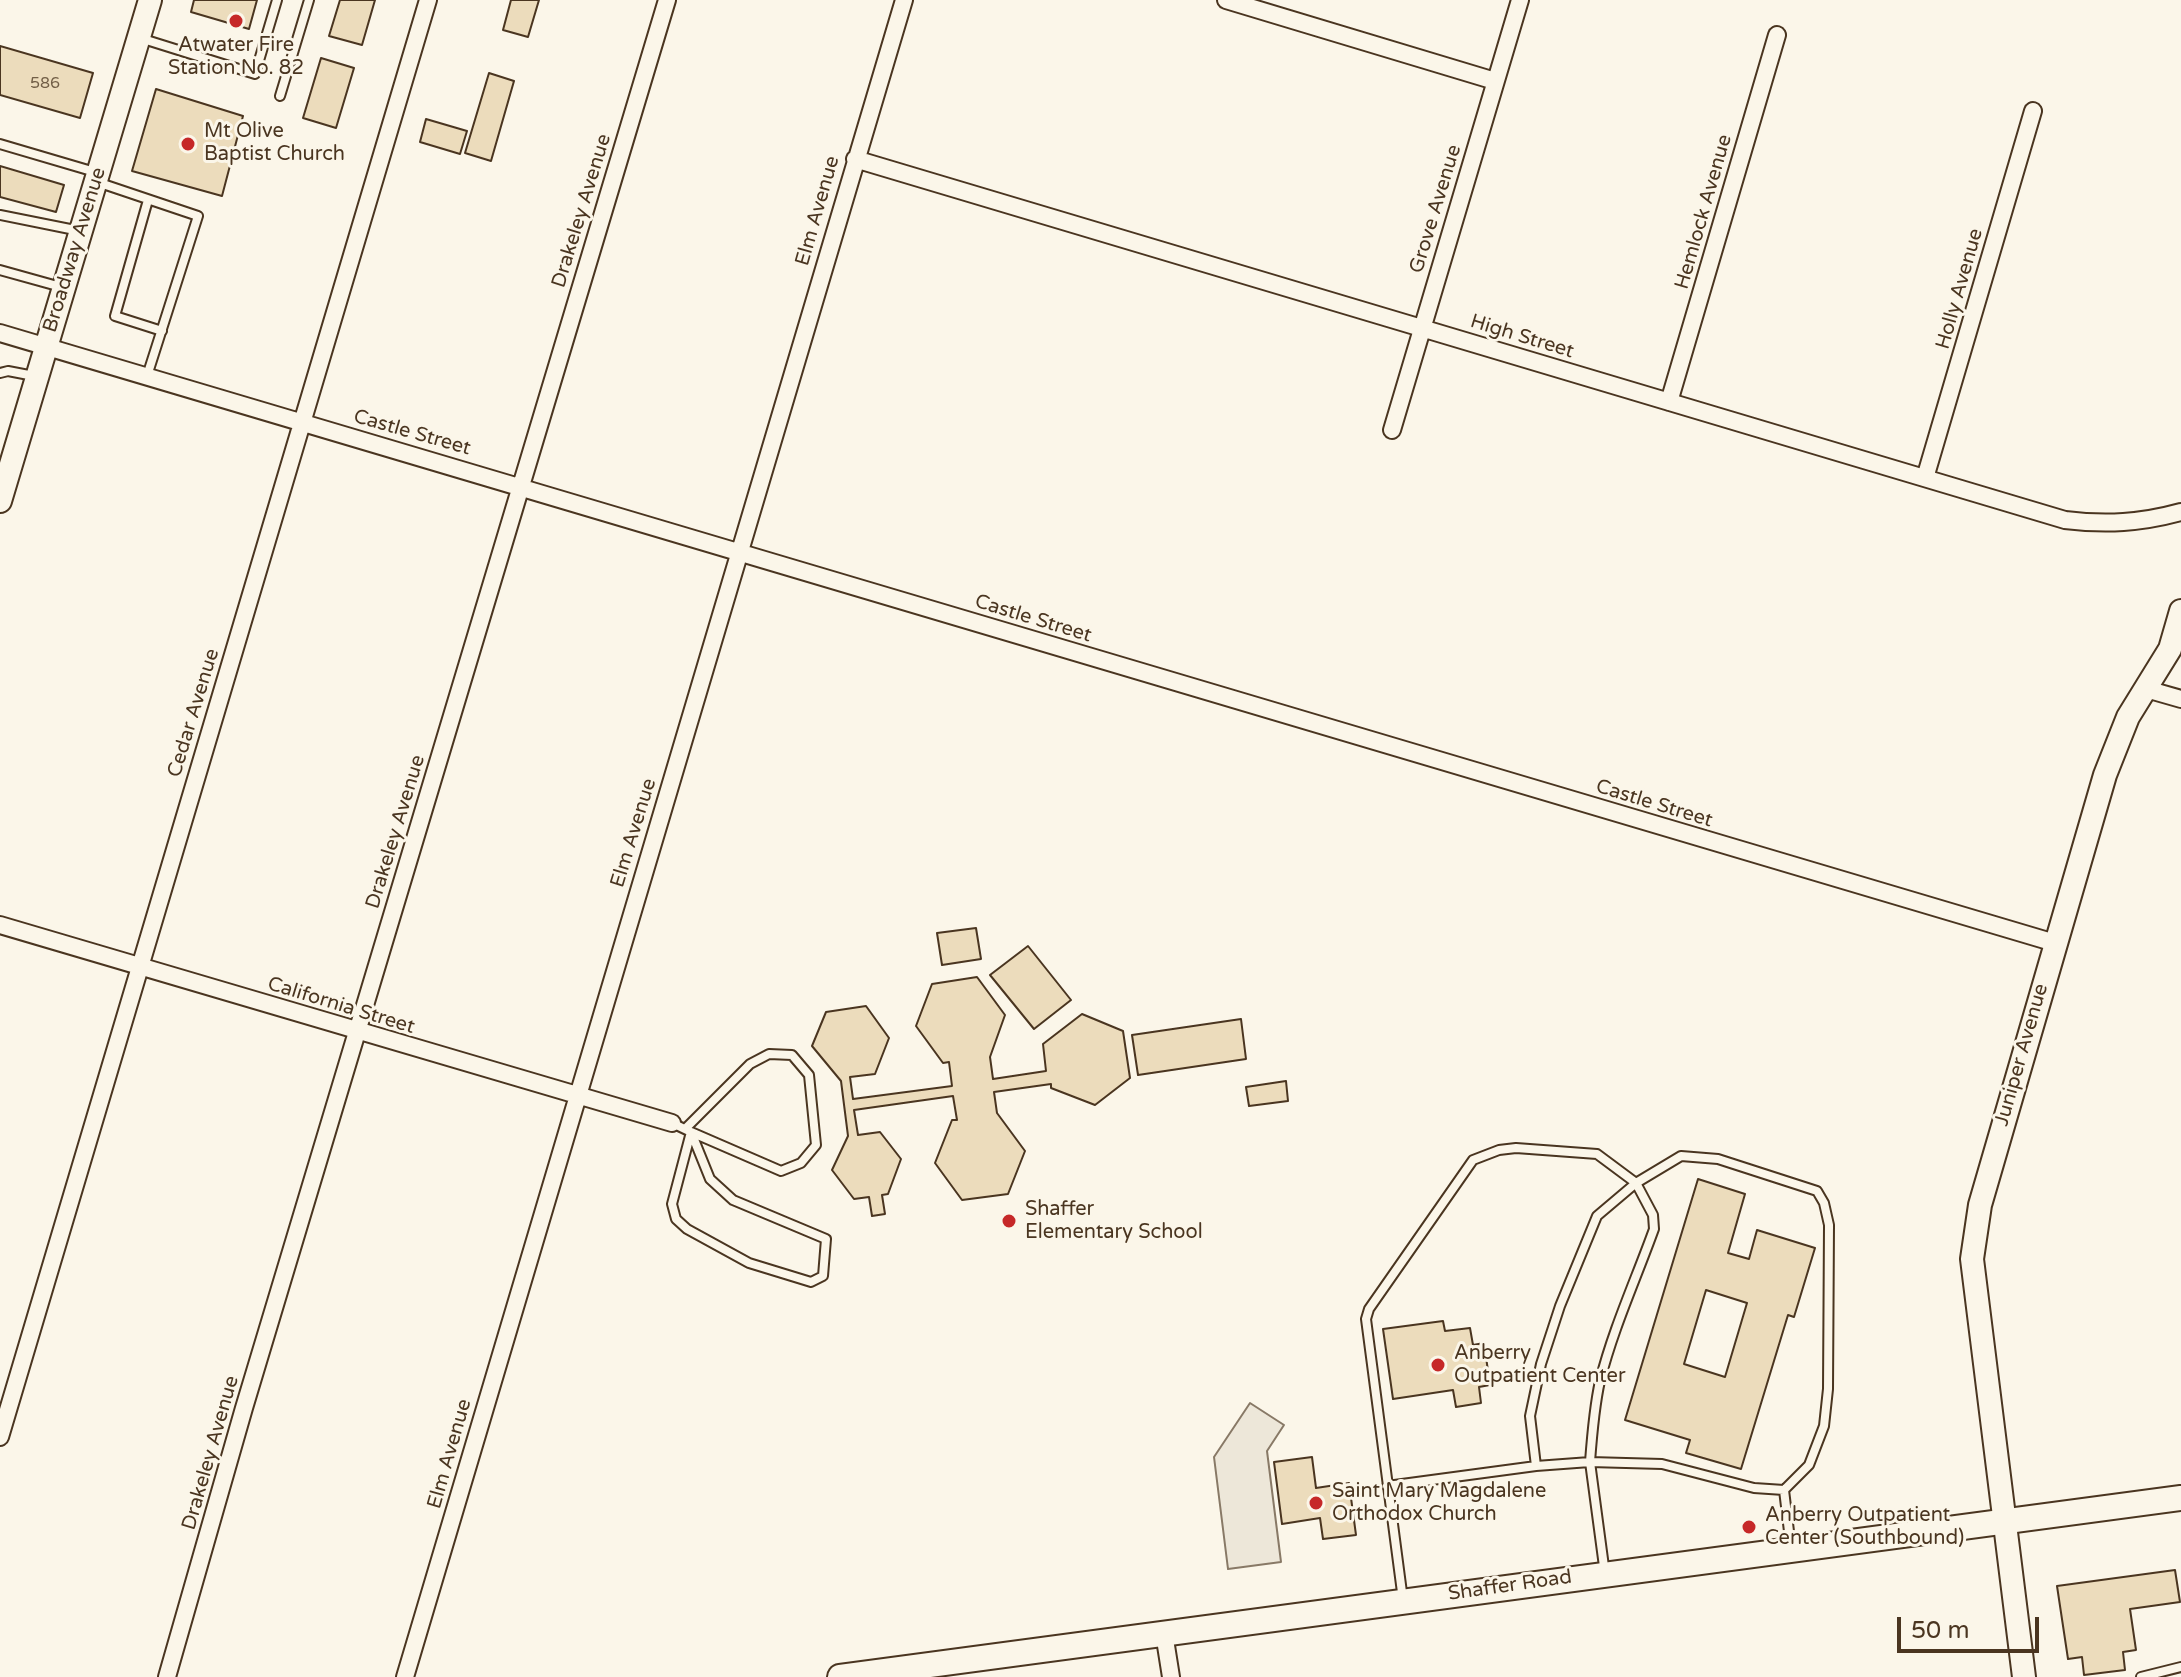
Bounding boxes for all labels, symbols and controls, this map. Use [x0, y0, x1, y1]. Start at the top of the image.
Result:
marker: Atwater Fire Station No. 82 [227, 12, 245, 30]
place label: Atwater Fire Station No. 82 [168, 34, 304, 81]
house number: 586 [30, 74, 60, 94]
place label: Mt Olive Baptist Church [204, 120, 345, 167]
street label: Drakeley Avenue [547, 131, 617, 291]
street label: Hemlock Avenue [1670, 132, 1738, 292]
marker: Mt Olive Baptist Church [179, 135, 197, 153]
street label: Grove Avenue [1405, 142, 1467, 276]
street label: Elm Avenue [791, 153, 845, 269]
street label: Broadway Avenue [38, 165, 112, 335]
street label: Holly Avenue [1931, 226, 1989, 352]
street label: High Street [1467, 310, 1577, 364]
street label: Castle Street [351, 405, 473, 461]
street label: Castle Street [972, 590, 1094, 648]
street label: Cedar Avenue [163, 646, 225, 780]
street label: Drakeley Avenue [361, 752, 431, 912]
street label: Castle Street [1593, 775, 1715, 833]
street label: Elm Avenue [606, 776, 662, 890]
street label: California Street [264, 972, 418, 1040]
street label: Juniper Avenue [1990, 981, 2054, 1129]
place label: Shaffer Elementary School [1025, 1198, 1203, 1245]
marker: Shaffer Elementary School [1000, 1212, 1018, 1230]
place label: Anberry Outpatient Center [1454, 1342, 1626, 1389]
marker: Anberry Outpatient Center [1429, 1356, 1447, 1374]
street label: Drakeley Avenue [177, 1373, 245, 1533]
street label: Elm Avenue [423, 1396, 477, 1512]
place label: Saint Mary Magdalene Orthodox Church [1332, 1480, 1546, 1527]
marker: Saint Mary Magdalene Orthodox Church [1307, 1494, 1325, 1512]
place label: Anberry Outpatient Center (Southbound) [1765, 1504, 1964, 1551]
marker: Anberry Outpatient Center (Southbound) [1740, 1518, 1758, 1536]
street label: Shaffer Road [1447, 1565, 1573, 1607]
scale bar [1901, 1601, 2043, 1651]
text: 50 m [1911, 1616, 1969, 1645]

